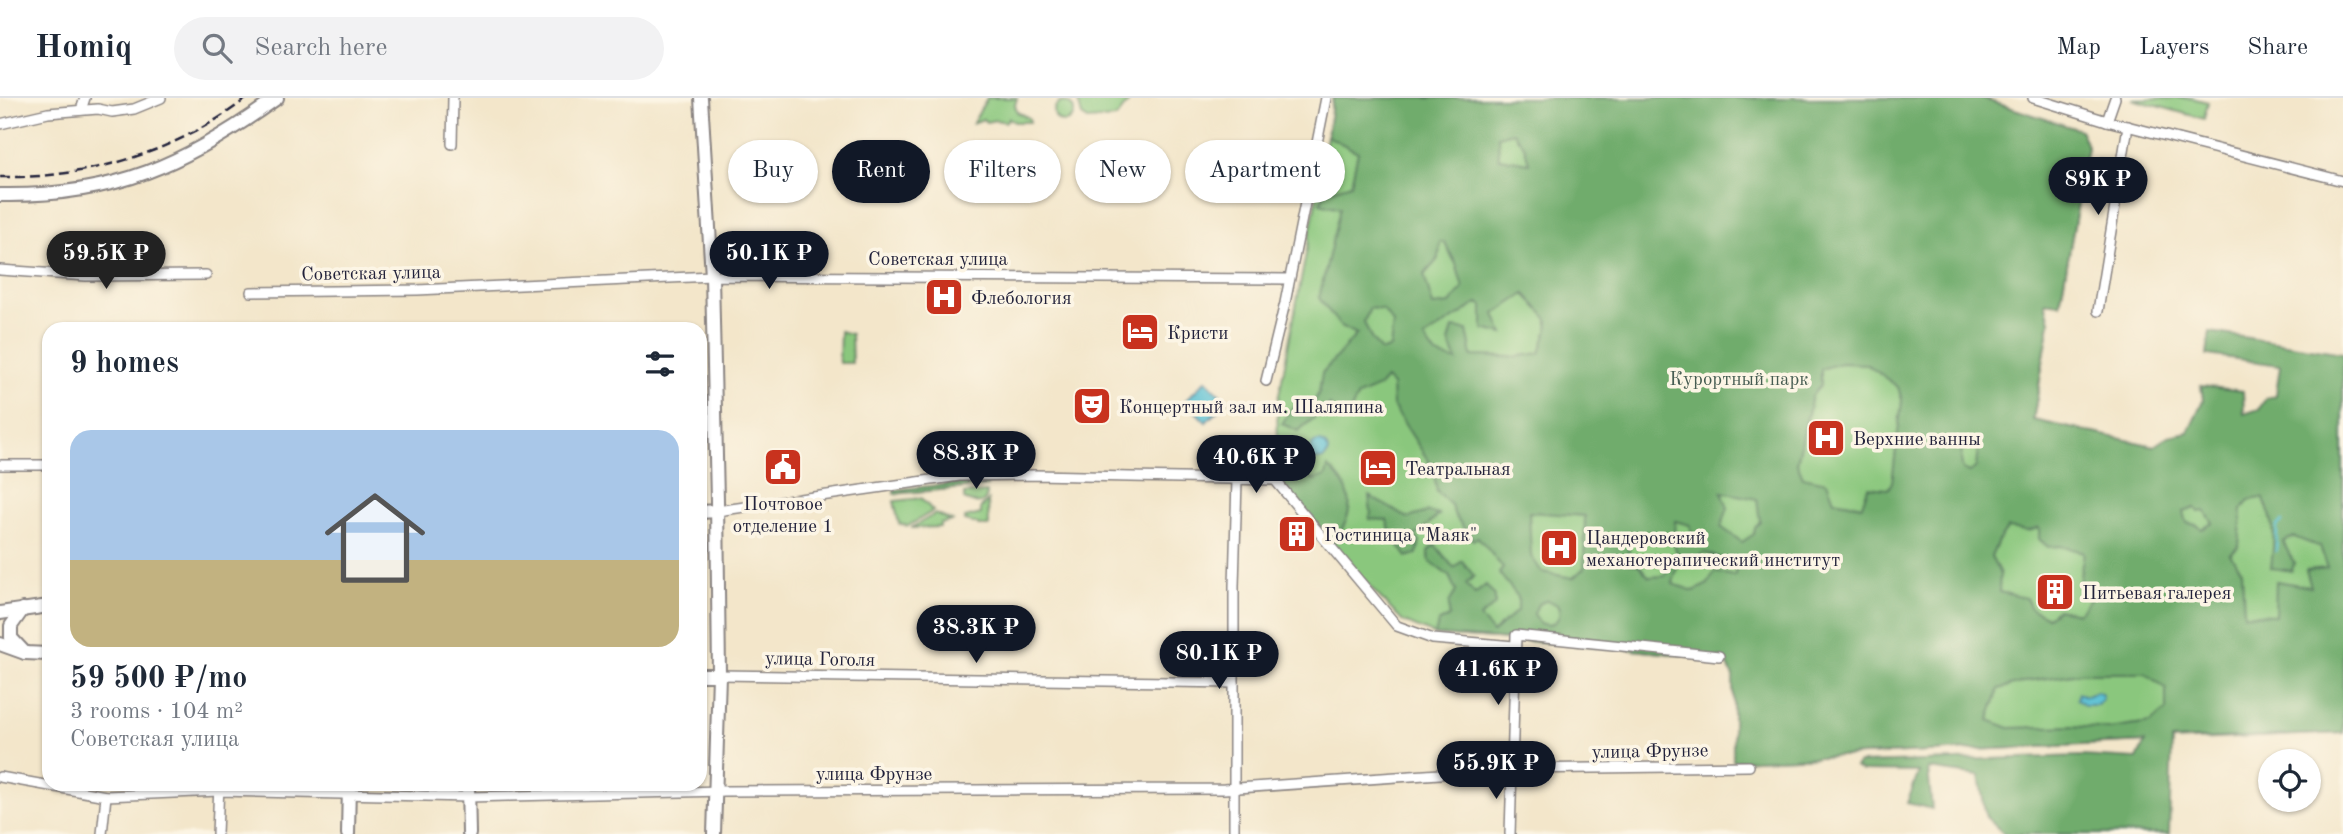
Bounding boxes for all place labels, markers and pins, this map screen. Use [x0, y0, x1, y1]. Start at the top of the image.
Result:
pin: 89K ₽ [2049, 158, 2147, 217]
pin: 59.5K ₽ [41, 232, 171, 291]
pin: 50.1K ₽ [704, 232, 834, 291]
hospital icon: Флебология [923, 276, 965, 318]
place label: Флебология [971, 290, 1072, 309]
hotel icon: Кристи [1119, 311, 1161, 353]
place label: Кристи [1167, 325, 1228, 344]
theatre icon: Концертный зал им. Шаляпина [1071, 385, 1113, 427]
place label: Концертный зал им. Шаляпина [1119, 399, 1384, 418]
hospital icon: Верхние ванны [1805, 417, 1847, 459]
place label: Верхние ванны [1853, 431, 1981, 450]
pin: 88.3K ₽ [911, 432, 1041, 491]
pin: 40.6K ₽ [1191, 436, 1321, 495]
public building icon: Почтовое отделение 1 [762, 446, 804, 488]
hotel icon: Театральная [1357, 447, 1399, 489]
place label: Театральная [1405, 461, 1511, 480]
place label: Почтовое отделение 1 [733, 496, 833, 537]
building icon: Гостиница "Маяк" [1276, 513, 1318, 555]
place label: Гостиница "Маяк" [1324, 527, 1477, 546]
hospital icon: Цандеровский механотерапический институт [1538, 527, 1580, 569]
place label: Цандеровский механотерапический институт [1586, 530, 1840, 571]
building icon: Питьевая галерея [2034, 571, 2076, 613]
place label: Питьевая галерея [2082, 585, 2231, 604]
pin: 38.3K ₽ [911, 606, 1041, 665]
pin: 80.1K ₽ [1154, 632, 1284, 691]
pin: 41.6K ₽ [1433, 648, 1563, 707]
pin: 55.9K ₽ [1431, 742, 1561, 801]

